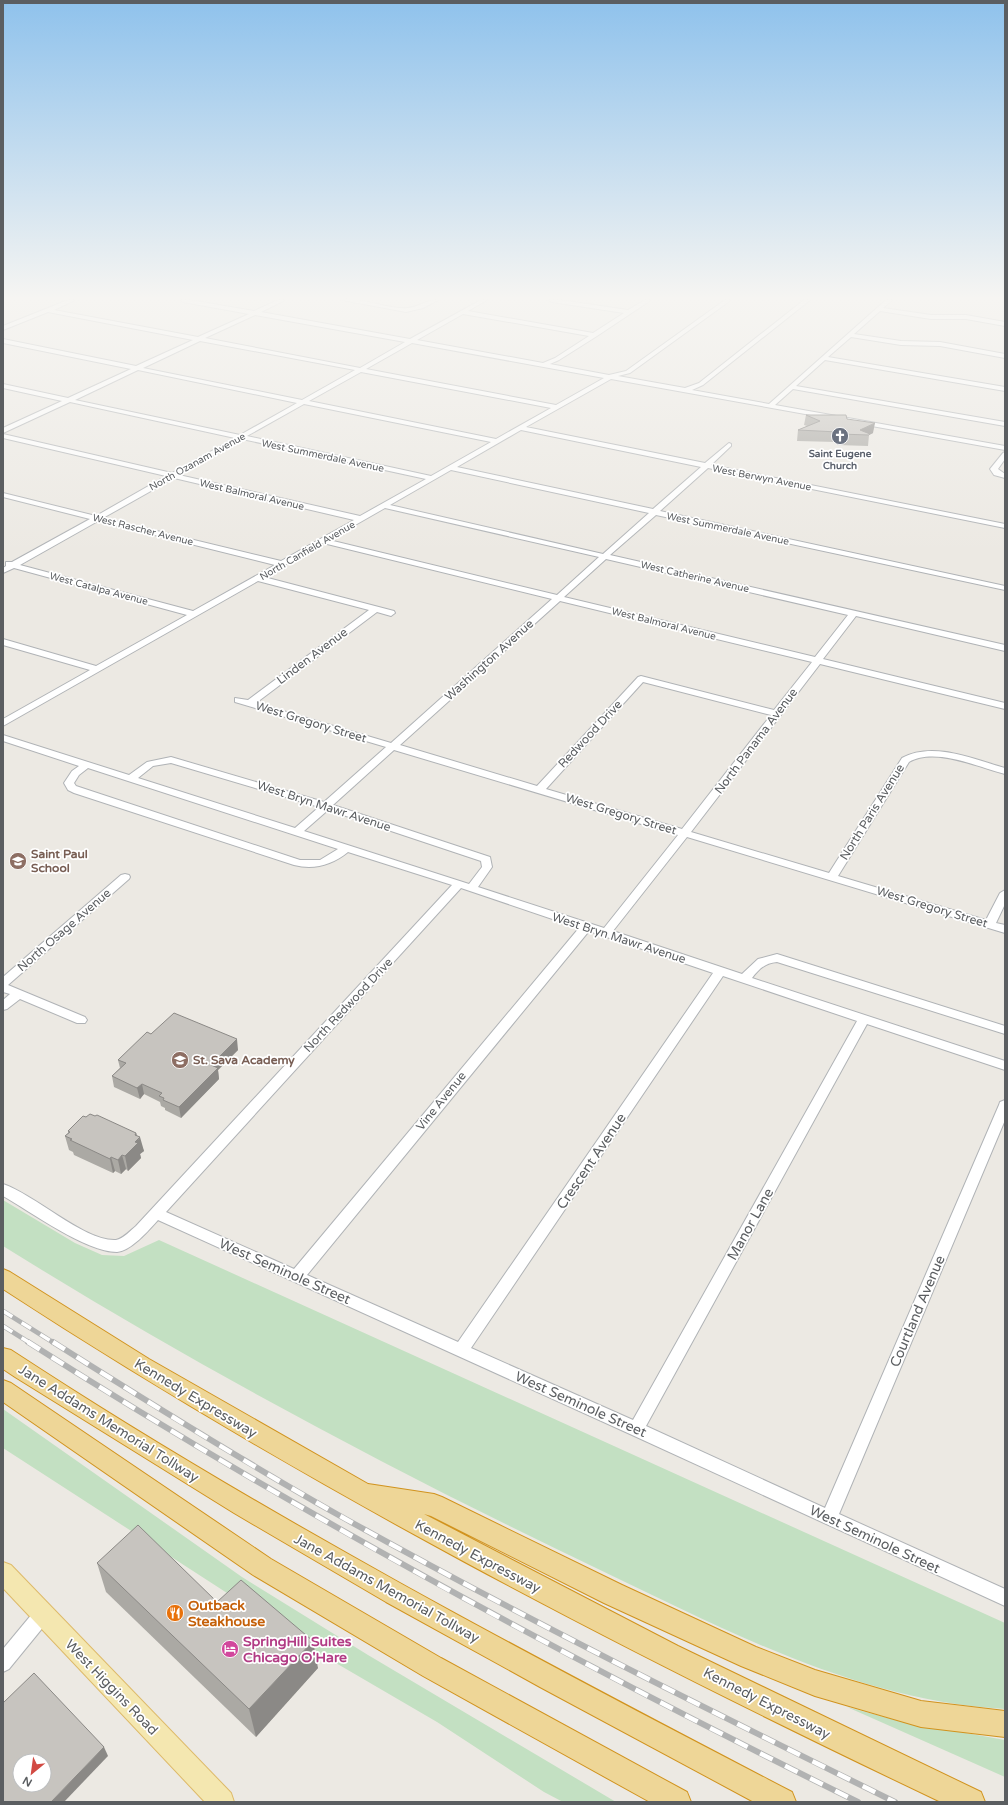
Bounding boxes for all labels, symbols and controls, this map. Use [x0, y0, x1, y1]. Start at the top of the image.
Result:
church icon: Saint Eugene Church [830, 426, 850, 446]
street label: North Ozanam Avenue [147, 430, 248, 493]
street label: West Summerdale Avenue [260, 437, 385, 475]
place label: Saint Eugene Church [809, 448, 872, 472]
street label: West Berwyn Avenue [711, 462, 813, 494]
street label: West Balmoral Avenue [198, 477, 306, 513]
street label: West Summerdale Avenue [665, 510, 790, 548]
street label: West Rascher Avenue [91, 512, 195, 548]
street label: North Canfield Avenue [258, 518, 358, 583]
street label: West Catherine Avenue [639, 559, 751, 595]
street label: West Catalpa Avenue [48, 570, 149, 608]
street label: West Balmoral Avenue [610, 605, 718, 643]
street label: Washington Avenue [442, 616, 536, 704]
street label: Linden Avenue [274, 625, 350, 687]
street label: North Panama Avenue [712, 685, 800, 797]
street label: Redwood Drive [555, 697, 625, 771]
street label: West Gregory Street [254, 698, 369, 746]
street label: North Paris Avenue [837, 761, 907, 862]
street label: West Bryn Mawr Avenue [255, 778, 393, 834]
street label: West Gregory Street [564, 790, 679, 838]
place label: Saint Paul School [31, 847, 88, 875]
school or university icon: Saint Paul School [8, 851, 28, 871]
street label: West Gregory Street [875, 883, 990, 931]
street label: North Osage Avenue [15, 886, 114, 974]
street label: West Bryn Mawr Avenue [550, 910, 688, 966]
street label: North Redwood Drive [301, 955, 395, 1055]
school or university icon: St. Sava Academy [170, 1050, 190, 1070]
place label: St. Sava Academy [193, 1053, 295, 1068]
street label: Vine Avenue [413, 1069, 469, 1133]
street label: Crescent Avenue [553, 1110, 630, 1213]
street label: Manor Lane [724, 1185, 777, 1263]
street label: West Seminole Street [216, 1235, 354, 1308]
street label: Courtland Avenue [886, 1253, 949, 1370]
street label: Kennedy Expressway [131, 1355, 261, 1442]
street label: Jane Addams Memorial Tollway [15, 1361, 202, 1486]
street label: West Seminole Street [512, 1368, 650, 1441]
street label: West Seminole Street [807, 1502, 943, 1577]
street label: Kennedy Expressway [412, 1516, 544, 1597]
street label: Jane Addams Memorial Tollway [291, 1530, 483, 1647]
place label: Outback Steakhouse [188, 1597, 265, 1630]
restaurant icon: Outback Steakhouse [165, 1603, 185, 1623]
place label: SpringHill Suites Chicago O'Hare [243, 1633, 352, 1666]
street label: West Higgins Road [62, 1636, 162, 1739]
hotel icon: SpringHill Suites Chicago O'Hare [220, 1639, 240, 1659]
street label: Kennedy Expressway [700, 1664, 834, 1743]
north arrow [12, 1753, 52, 1793]
text: N [20, 1773, 34, 1789]

